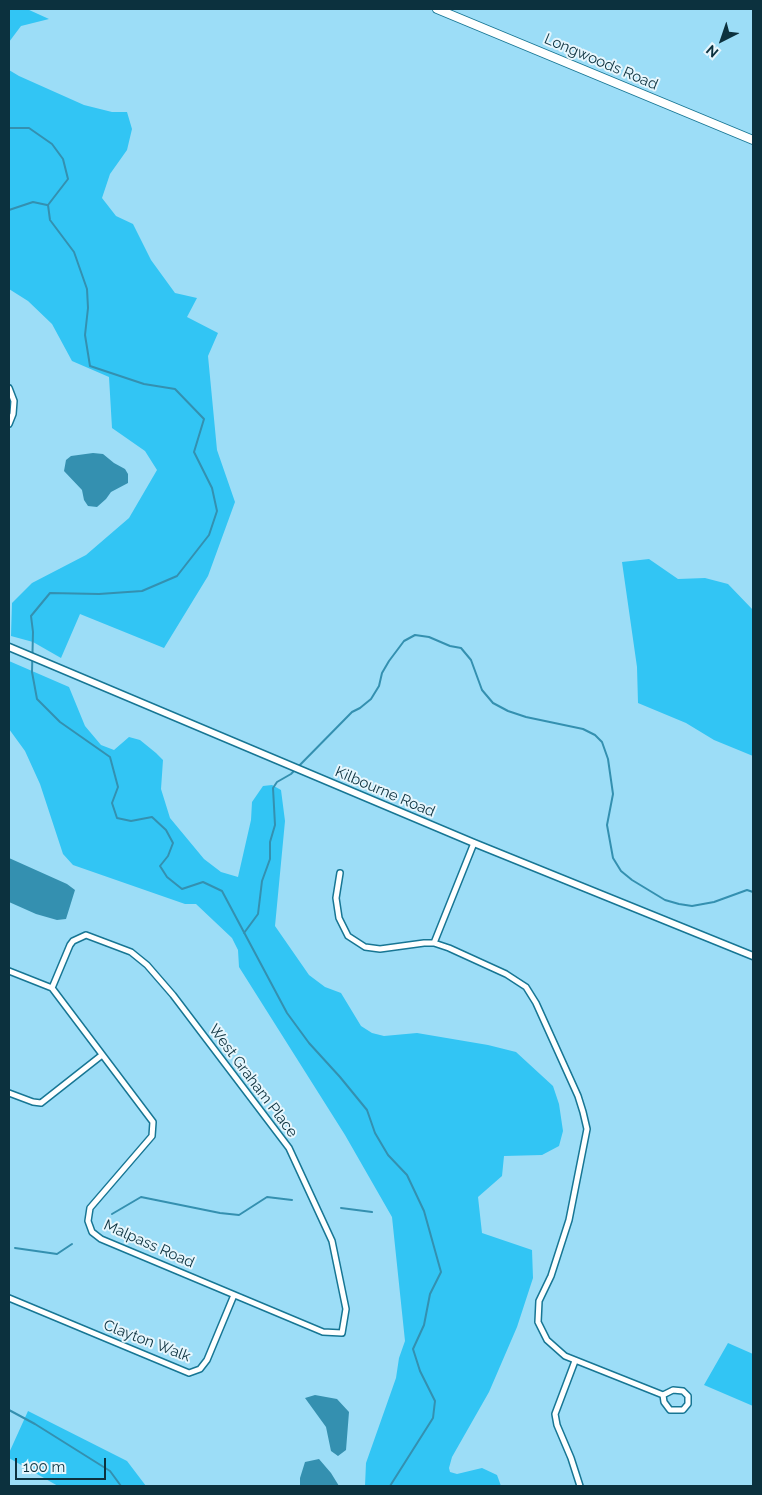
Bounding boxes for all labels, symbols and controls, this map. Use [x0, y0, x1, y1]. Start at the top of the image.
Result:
north arrow [697, 15, 747, 65]
street label: Longwoods Road [541, 30, 661, 94]
text: N [703, 42, 721, 61]
street label: Kilbourne Road [332, 763, 438, 821]
street label: West Graham Place [205, 1021, 301, 1141]
street label: Malpass Road [101, 1216, 197, 1272]
street label: Clayton Walk [101, 1316, 193, 1366]
scale bar [18, 1448, 109, 1480]
text: 100 m [23, 1458, 65, 1476]

